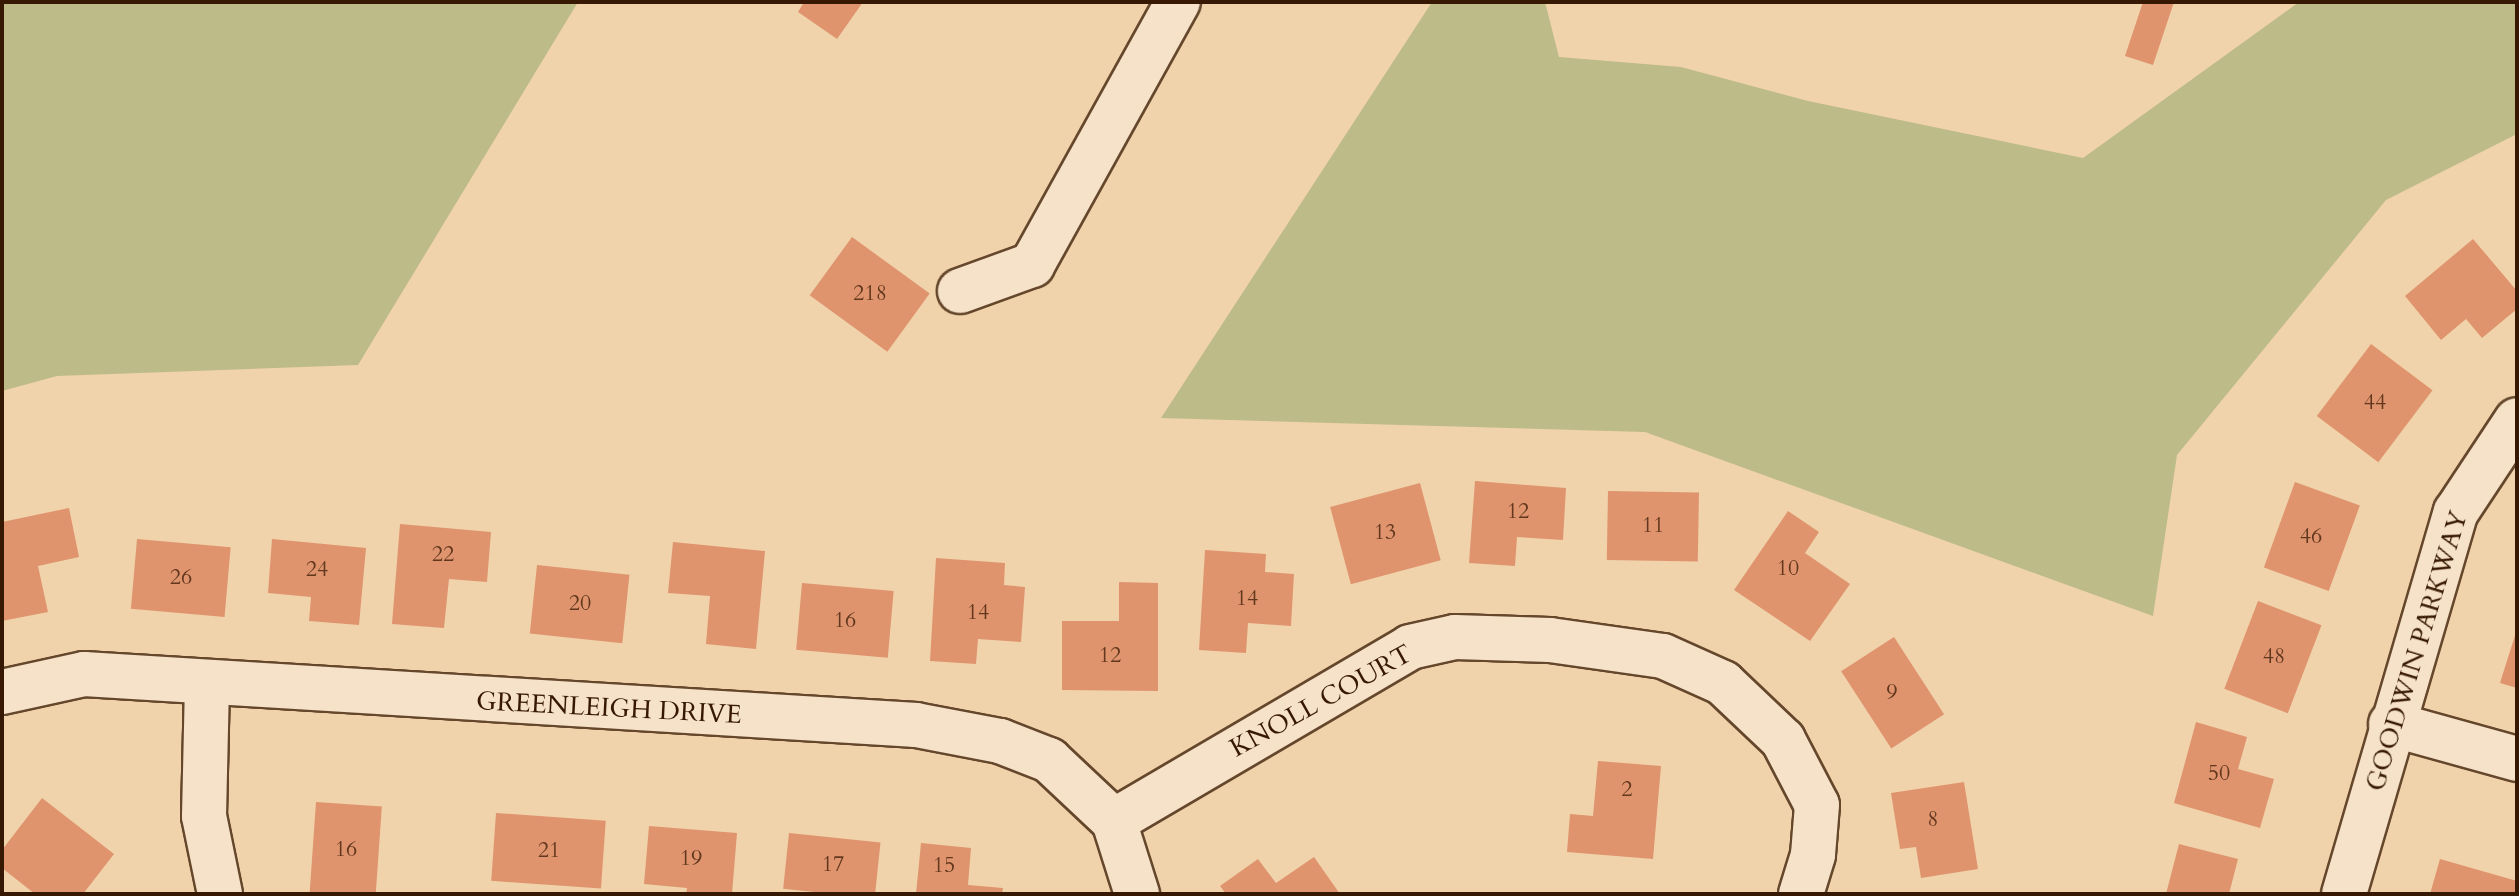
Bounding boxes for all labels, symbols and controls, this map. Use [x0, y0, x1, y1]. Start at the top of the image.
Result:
house number: 218 [853, 281, 887, 307]
house number: 44 [2364, 390, 2386, 416]
house number: 12 [1507, 499, 1529, 525]
street label: GOODWIN PARKWAY [2360, 507, 2474, 795]
house number: 11 [1642, 513, 1664, 539]
house number: 13 [1374, 520, 1396, 546]
house number: 46 [2300, 524, 2322, 550]
house number: 22 [432, 542, 454, 568]
house number: 10 [1777, 556, 1799, 582]
house number: 24 [306, 557, 328, 583]
house number: 26 [170, 565, 192, 591]
house number: 14 [1236, 586, 1258, 612]
house number: 20 [569, 591, 591, 617]
house number: 14 [967, 600, 989, 626]
house number: 16 [834, 608, 856, 634]
street label: KNOLL COURT [1225, 638, 1417, 764]
house number: 12 [1099, 643, 1121, 669]
house number: 48 [2263, 644, 2285, 670]
house number: 9 [1886, 680, 1898, 706]
street label: GREENLEIGH DRIVE [475, 685, 743, 731]
house number: 50 [2208, 761, 2230, 787]
house number: 2 [1621, 777, 1633, 803]
house number: 8 [1927, 807, 1939, 833]
house number: 16 [335, 837, 357, 863]
house number: 21 [538, 838, 560, 864]
house number: 19 [680, 846, 702, 872]
house number: 17 [822, 852, 844, 878]
house number: 15 [933, 853, 955, 879]

